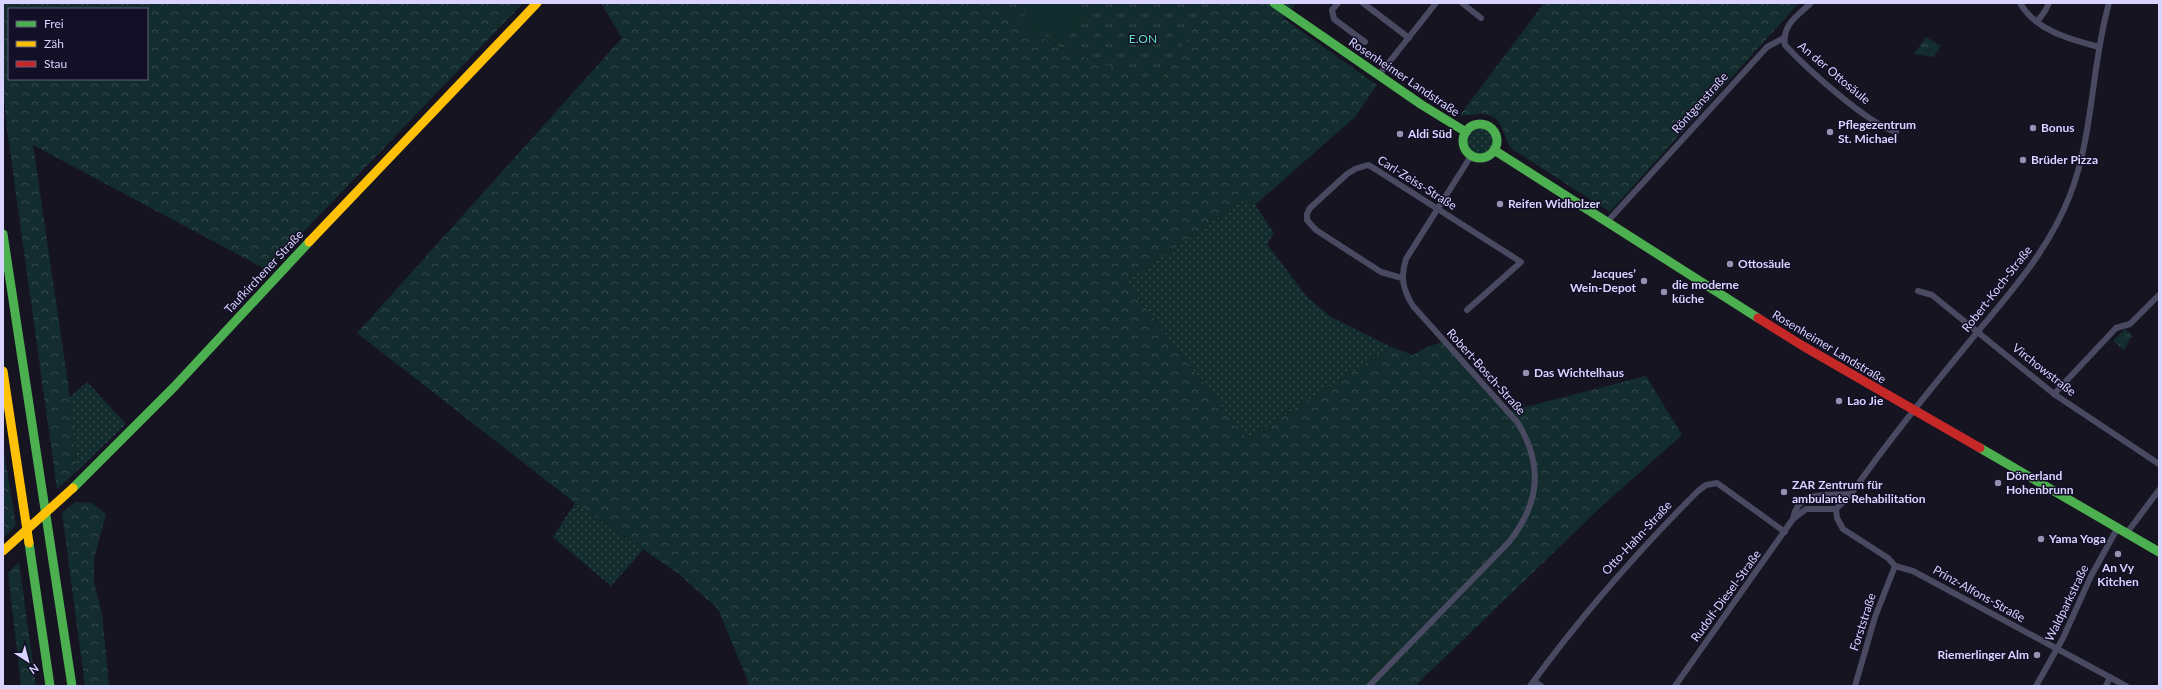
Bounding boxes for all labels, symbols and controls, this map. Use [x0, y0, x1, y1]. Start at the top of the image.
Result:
legend [8, 8, 148, 80]
text: Frei [44, 16, 64, 31]
park label: E.ON [1129, 31, 1157, 46]
street label: Rosenheimer Landstraße [1346, 34, 1462, 119]
text: Zäh [44, 36, 64, 51]
street label: An der Ottosäule [1795, 38, 1873, 107]
text: Stau [44, 56, 67, 71]
street label: Röntgenstraße [1668, 69, 1731, 136]
place label: Pflegezentrum St. Michael [1838, 117, 1916, 146]
place label: Bonus [2041, 120, 2075, 135]
marker: Bonus [2028, 123, 2038, 133]
place label: Aldi Süd [1407, 126, 1452, 141]
marker: Pflegezentrum St. Michael [1825, 127, 1835, 137]
marker: Aldi Süd [1395, 129, 1405, 139]
street label: Carl-Zeiss-Straße [1375, 152, 1460, 213]
place label: Brüder Pizza [2031, 152, 2098, 167]
marker: Brüder Pizza [2018, 155, 2028, 165]
place label: Reifen Widholzer [1508, 196, 1601, 211]
marker: Reifen Widholzer [1495, 199, 1505, 209]
street label: Taufkirchener Straße [221, 227, 306, 317]
street label: Robert-Koch-Straße [1958, 243, 2035, 335]
place label: Ottosäule [1738, 256, 1791, 271]
marker: Ottosäule [1725, 259, 1735, 269]
place label: Jacques’ Wein-Depot [1570, 266, 1637, 295]
marker: Jacques’ Wein-Depot [1639, 276, 1649, 286]
place label: die moderne küche [1672, 277, 1740, 306]
marker: die moderne küche [1659, 287, 1669, 297]
street label: Rosenheimer Landstraße [1770, 307, 1889, 386]
street label: Robert-Bosch-Straße [1444, 325, 1529, 418]
street label: Virchowstraße [2009, 340, 2079, 399]
place label: Das Wichtelhaus [1534, 365, 1624, 380]
marker: Das Wichtelhaus [1521, 368, 1531, 378]
place label: Lao Jie [1847, 393, 1884, 408]
marker: Lao Jie [1834, 396, 1844, 406]
place label: Dönerland Hohenbrunn [2006, 468, 2074, 497]
place label: ZAR Zentrum für ambulante Rehabilitation [1792, 477, 1926, 506]
marker: Dönerland Hohenbrunn [1993, 478, 2003, 488]
marker: ZAR Zentrum für ambulante Rehabilitation [1779, 487, 1789, 497]
street label: Otto-Hahn-Straße [1598, 497, 1675, 578]
place label: Yama Yoga [2048, 531, 2106, 546]
marker: Yama Yoga [2036, 534, 2046, 544]
street label: Rudolf-Diesel-Straße [1687, 547, 1764, 645]
marker: An Vy Kitchen [2113, 549, 2123, 559]
place label: An Vy Kitchen [2097, 560, 2139, 589]
street label: Prinz-Alfons-Straße [1931, 562, 2028, 625]
street label: Waldparkstraße [2042, 562, 2092, 644]
street label: Forststraße [1846, 591, 1879, 653]
north arrow [8, 641, 48, 681]
place label: Riemerlinger Alm [1937, 647, 2029, 662]
marker: Riemerlinger Alm [2032, 650, 2042, 660]
text: N [27, 662, 41, 677]

